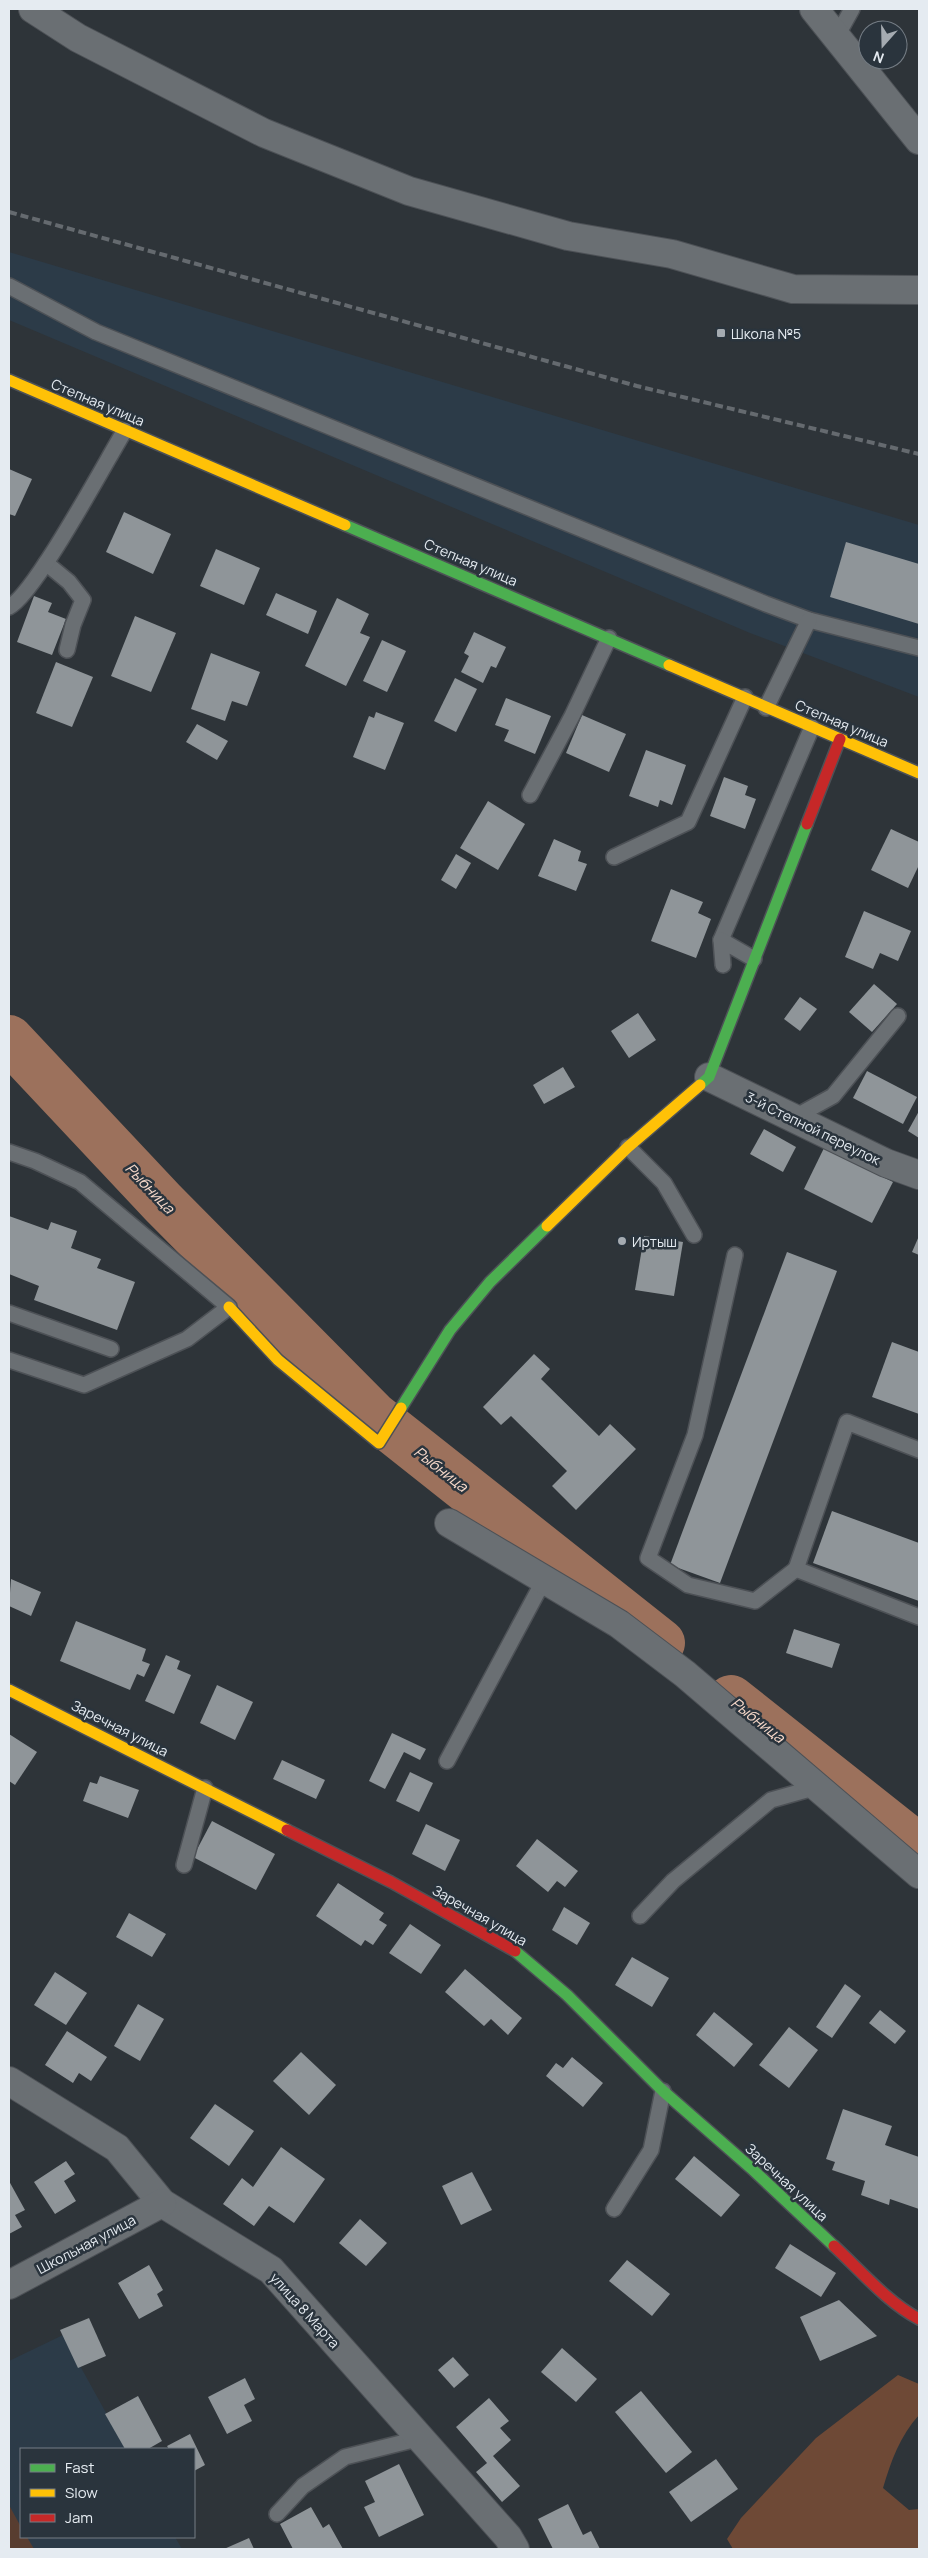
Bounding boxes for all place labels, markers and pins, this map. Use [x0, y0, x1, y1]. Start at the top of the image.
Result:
place label: Школа №5 [731, 324, 801, 343]
marker: Школа №5 [715, 327, 727, 339]
place label: Иртыш [632, 1232, 677, 1251]
marker: Иртыш [616, 1235, 628, 1247]

